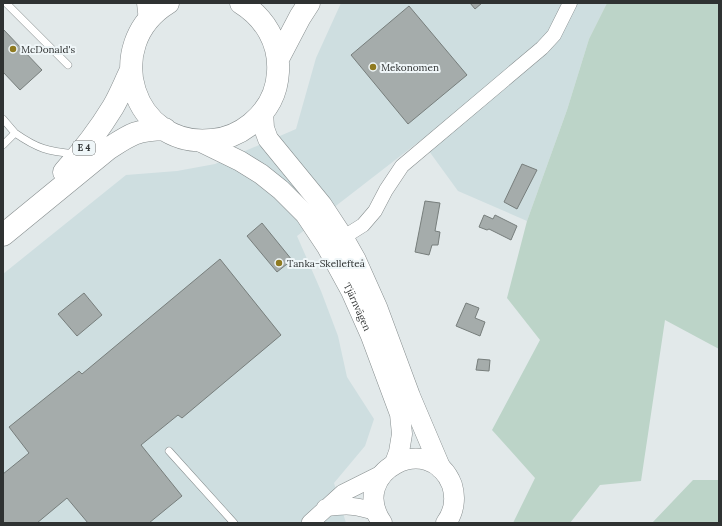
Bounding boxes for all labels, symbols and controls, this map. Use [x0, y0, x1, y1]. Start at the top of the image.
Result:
place label: McDonald's [21, 43, 76, 56]
marker: McDonald's [8, 44, 18, 54]
place label: Mekonomen [381, 61, 439, 74]
marker: Mekonomen [368, 62, 378, 72]
road number: E 4 [73, 141, 95, 155]
place label: Tanka-Skellefteå [287, 257, 365, 270]
marker: Tanka-Skellefteå [274, 258, 284, 268]
street label: Tjärnvägen [341, 281, 374, 333]

